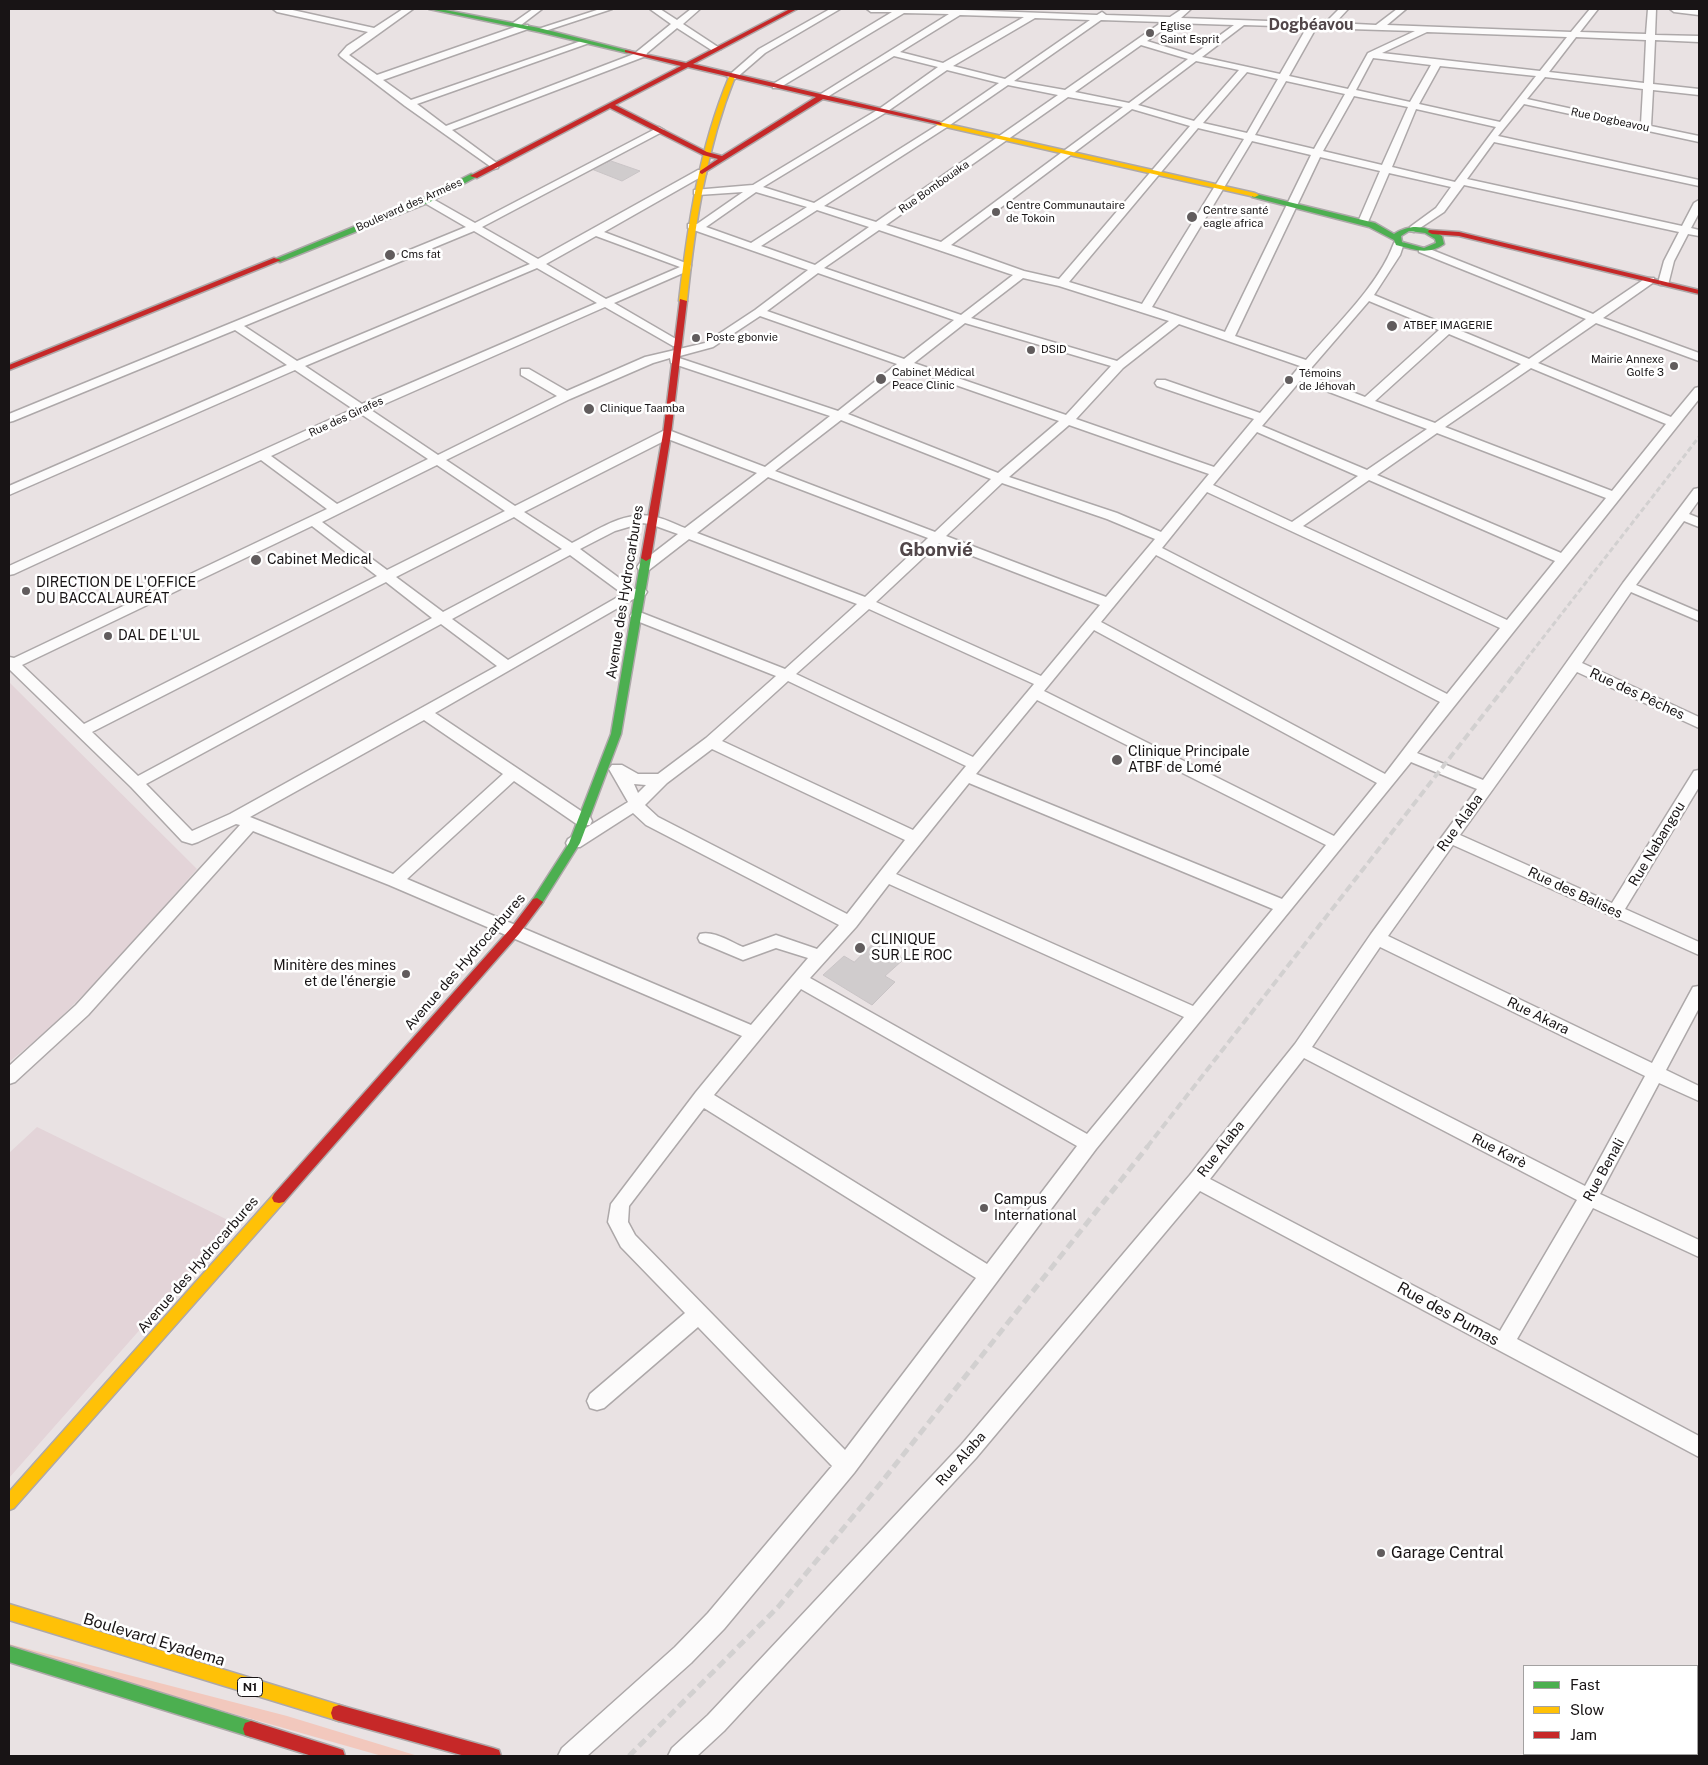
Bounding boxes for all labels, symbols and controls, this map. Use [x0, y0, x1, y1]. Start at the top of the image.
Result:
district label: Dogbéavou [1268, 15, 1354, 35]
place label: Eglise Saint Esprit [1160, 20, 1219, 46]
marker: Eglise Saint Esprit [1144, 27, 1156, 39]
street label: Rue Dogbeavou [1570, 105, 1650, 135]
street label: Rue Bombouaka [896, 158, 972, 216]
street label: Boulevard des Armées [354, 176, 464, 234]
place label: Centre Communautaire de Tokoin [1006, 199, 1125, 225]
place label: Centre santé eagle africa [1203, 204, 1268, 230]
marker: Centre Communautaire de Tokoin [990, 206, 1002, 218]
marker: Centre santé eagle africa [1185, 210, 1199, 224]
marker: Cms fat [383, 248, 397, 262]
place label: Cms fat [401, 248, 441, 262]
marker: ATBEF IMAGERIE [1385, 319, 1399, 333]
place label: ATBEF IMAGERIE [1403, 319, 1493, 333]
place label: Poste gbonvie [706, 331, 778, 345]
marker: Poste gbonvie [690, 332, 702, 344]
place label: DSID [1041, 343, 1067, 357]
marker: DSID [1025, 344, 1037, 356]
place label: Mairie Annexe Golfe 3 [1591, 353, 1664, 379]
marker: Mairie Annexe Golfe 3 [1668, 360, 1680, 372]
place label: Cabinet Médical Peace Clinic [892, 366, 975, 392]
place label: Témoins de Jéhovah [1299, 367, 1355, 393]
marker: Cabinet Médical Peace Clinic [874, 372, 888, 386]
marker: Témoins de Jéhovah [1283, 374, 1295, 386]
street label: Rue des Girafes [307, 394, 385, 440]
marker: Clinique Taamba [582, 402, 596, 416]
place label: Clinique Taamba [600, 402, 685, 416]
street label: Avenue des Hydrocarbures [603, 504, 647, 680]
district label: Gbonvié [899, 539, 973, 561]
place label: Cabinet Medical [267, 552, 372, 568]
marker: Cabinet Medical [249, 553, 263, 567]
place label: DIRECTION DE L'OFFICE DU BACCALAURÉAT [36, 575, 196, 608]
marker: DIRECTION DE L'OFFICE DU BACCALAURÉAT [20, 585, 32, 597]
place label: DAL DE L'UL [118, 628, 200, 644]
marker: DAL DE L'UL [102, 630, 114, 642]
street label: Rue des Pêches [1587, 665, 1687, 723]
place label: Clinique Principale ATBF de Lomé [1128, 744, 1250, 776]
marker: Clinique Principale ATBF de Lomé [1110, 753, 1124, 767]
street label: Rue Alaba [1434, 791, 1486, 855]
street label: Rue Nabangou [1625, 799, 1689, 889]
street label: Rue des Balises [1525, 864, 1625, 922]
street label: Avenue des Hydrocarbures [401, 890, 529, 1034]
place label: CLINIQUE SUR LE ROC [871, 932, 952, 964]
marker: CLINIQUE SUR LE ROC [853, 941, 867, 955]
place label: Minitère des mines et de l'énergie [273, 958, 396, 990]
marker: Minitère des mines et de l'énergie [400, 968, 412, 980]
street label: Rue Akara [1504, 994, 1572, 1038]
street label: Rue Alaba [1194, 1118, 1248, 1180]
street label: Rue Karè [1469, 1130, 1529, 1172]
street label: Rue Benali [1580, 1135, 1628, 1205]
place label: Campus International [994, 1192, 1077, 1224]
street label: Avenue des Hydrocarbures [134, 1193, 262, 1337]
marker: Campus International [978, 1202, 990, 1214]
street label: Rue des Pumas [1394, 1278, 1502, 1350]
street label: Rue Alaba [932, 1429, 990, 1489]
place label: Garage Central [1391, 1543, 1504, 1563]
marker: Garage Central [1375, 1547, 1387, 1559]
street label: Boulevard Eyadema [81, 1609, 227, 1671]
legend [1523, 1665, 1698, 1755]
text: Fast [1570, 1676, 1600, 1693]
road number: N1 [238, 1678, 262, 1696]
text: Slow [1570, 1701, 1604, 1718]
text: Jam [1570, 1726, 1597, 1743]

